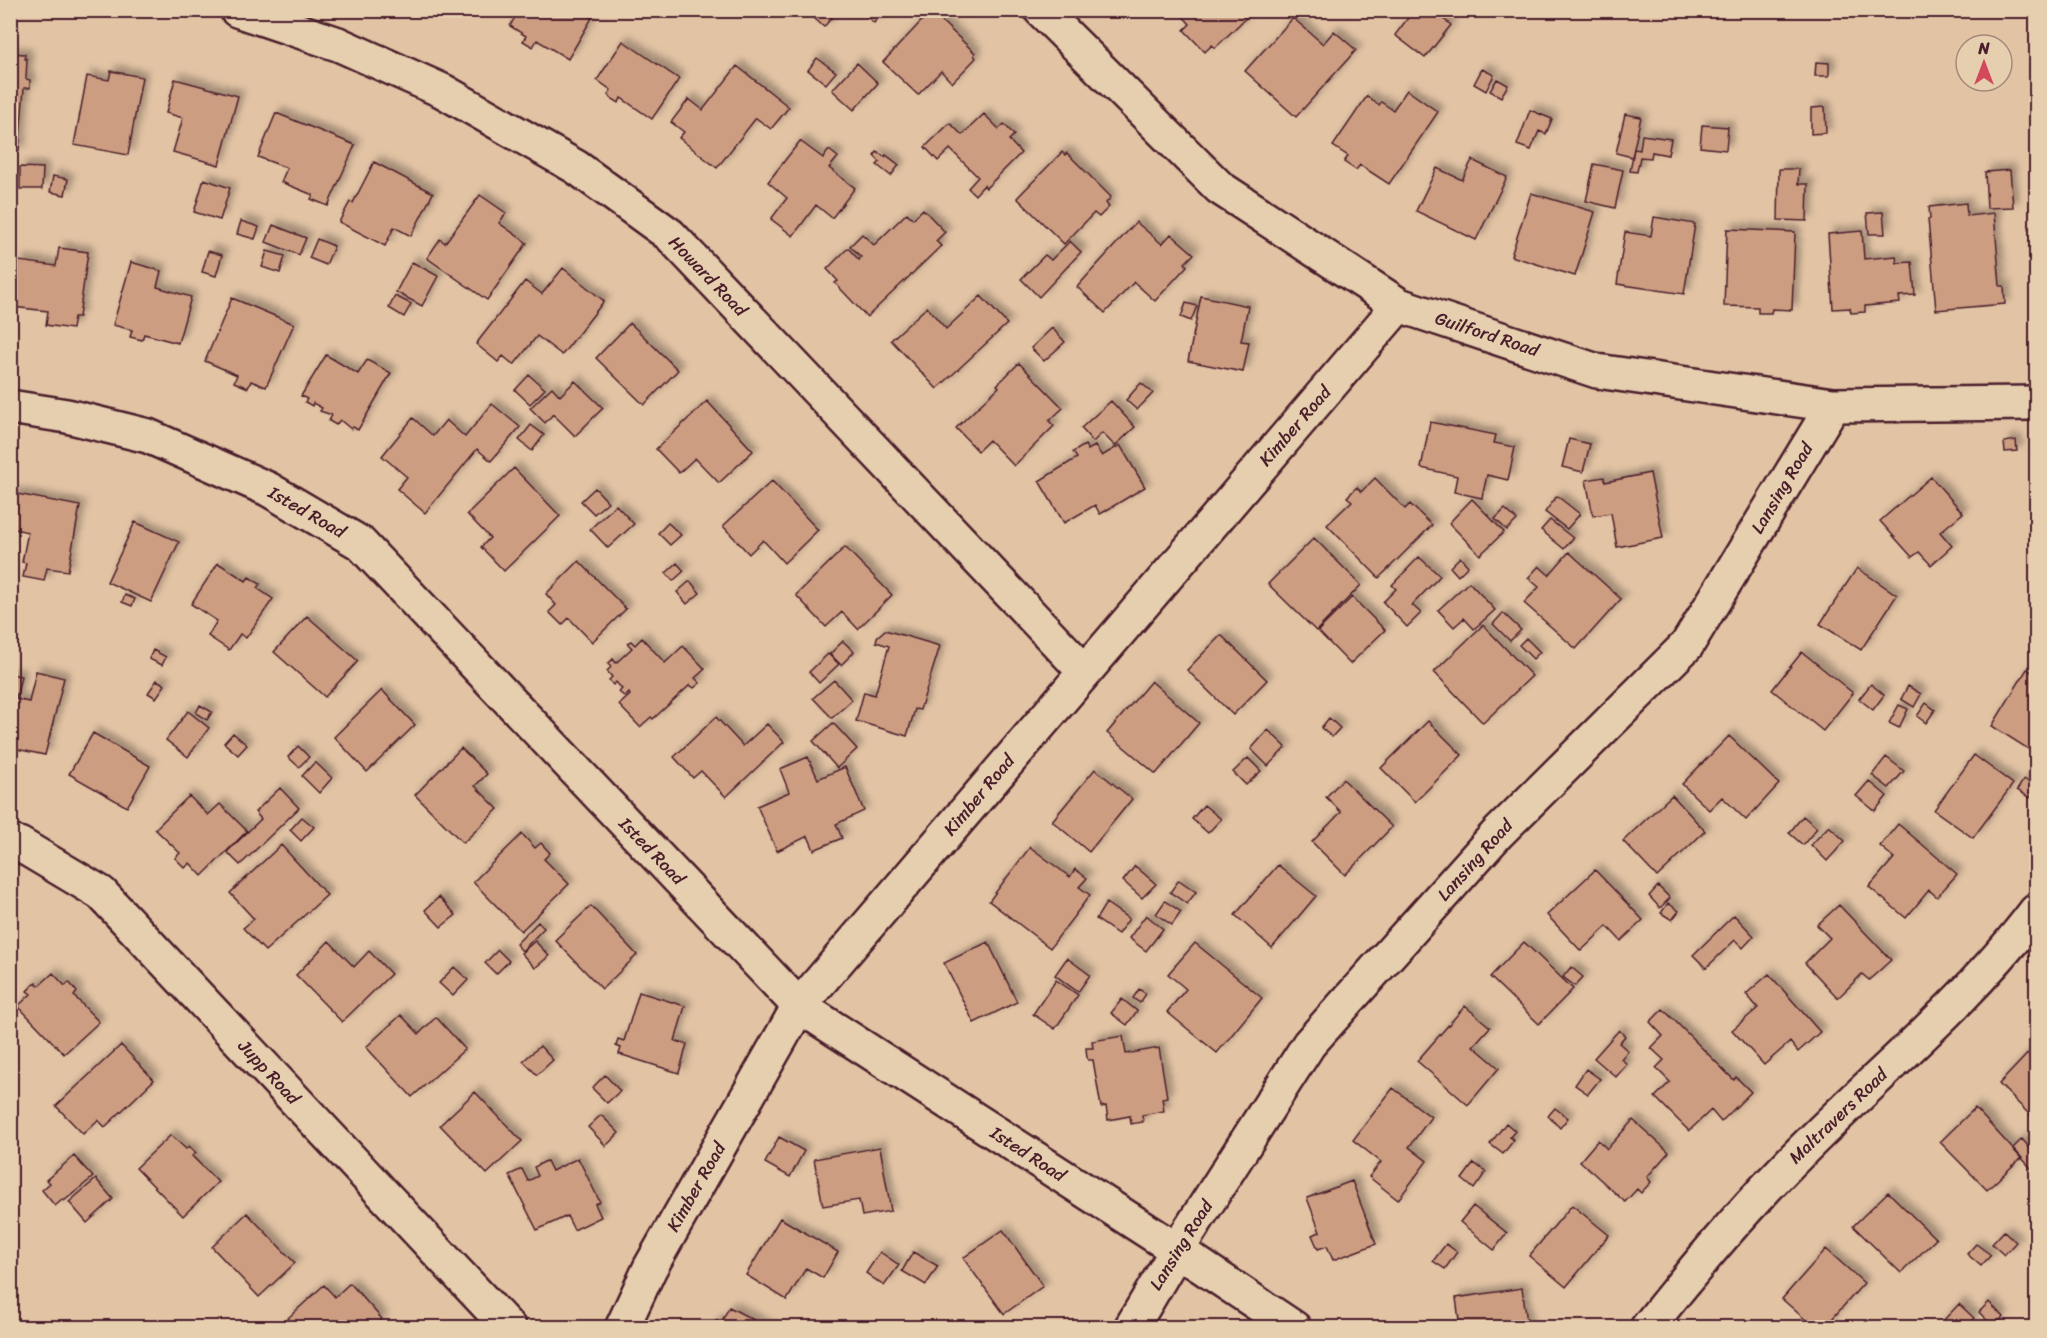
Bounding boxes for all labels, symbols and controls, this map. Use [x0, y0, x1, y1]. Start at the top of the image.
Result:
north arrow [1954, 33, 2014, 93]
text: N [1977, 34, 1990, 63]
street label: Howard Road [661, 228, 756, 325]
street label: Guilford Road [1431, 302, 1545, 366]
street label: Kimber Road [1250, 377, 1341, 474]
street label: Lansing Road [1742, 435, 1823, 540]
street label: Isted Road [261, 476, 353, 548]
street label: Kimber Road [935, 746, 1024, 843]
street label: Isted Road [610, 808, 694, 894]
street label: Lansing Road [1429, 810, 1522, 909]
street label: Jupp Road [229, 1031, 309, 1113]
street label: Maltravers Road [1781, 1059, 1896, 1172]
street label: Isted Road [983, 1117, 1074, 1191]
street label: Kimber Road [657, 1135, 735, 1238]
street label: Lansing Road [1140, 1192, 1222, 1297]

